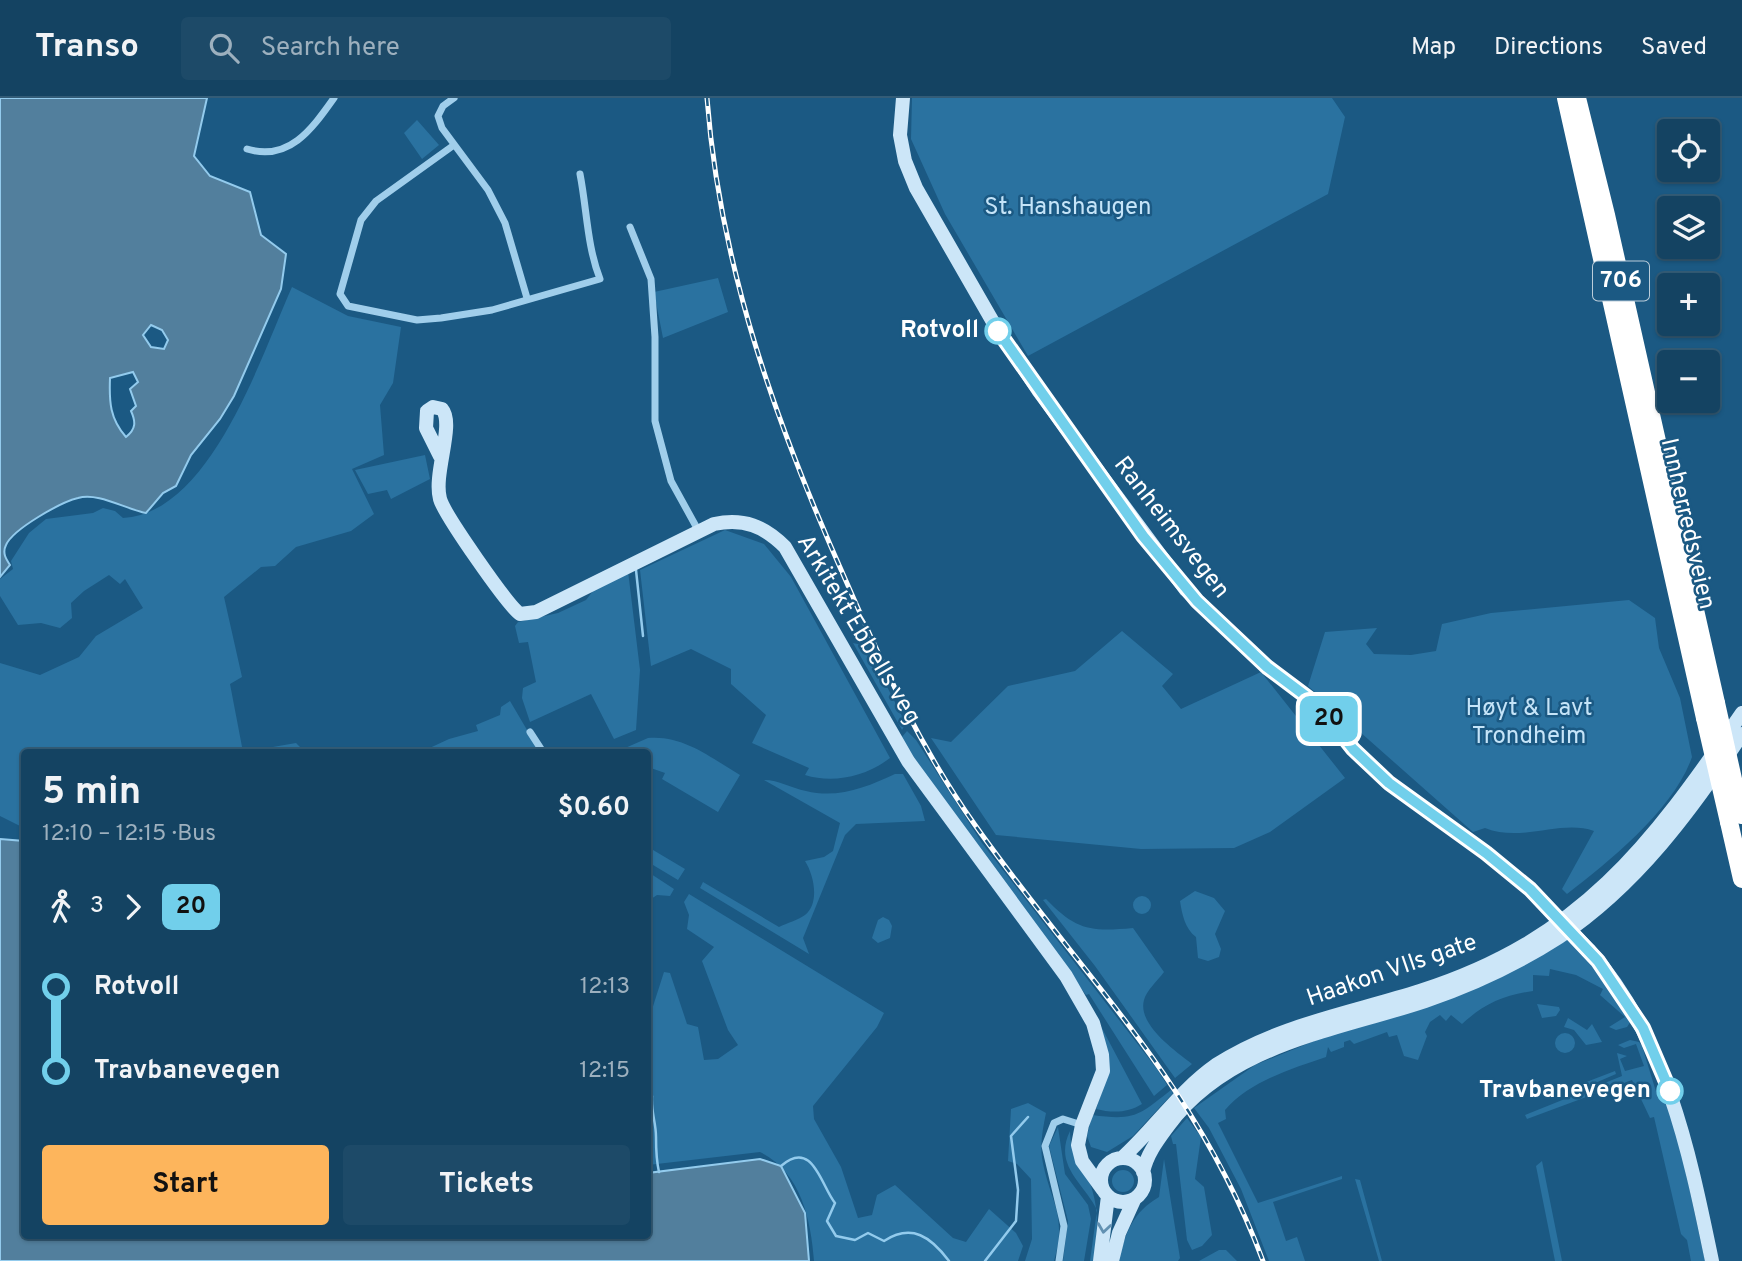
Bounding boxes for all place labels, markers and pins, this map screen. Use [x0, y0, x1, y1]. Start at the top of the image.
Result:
place label: Rotvoll [900, 316, 979, 346]
marker: Rotvoll [985, 318, 1011, 344]
place label: Travbanevegen [1479, 1076, 1651, 1106]
marker: Travbanevegen [1657, 1078, 1683, 1104]

